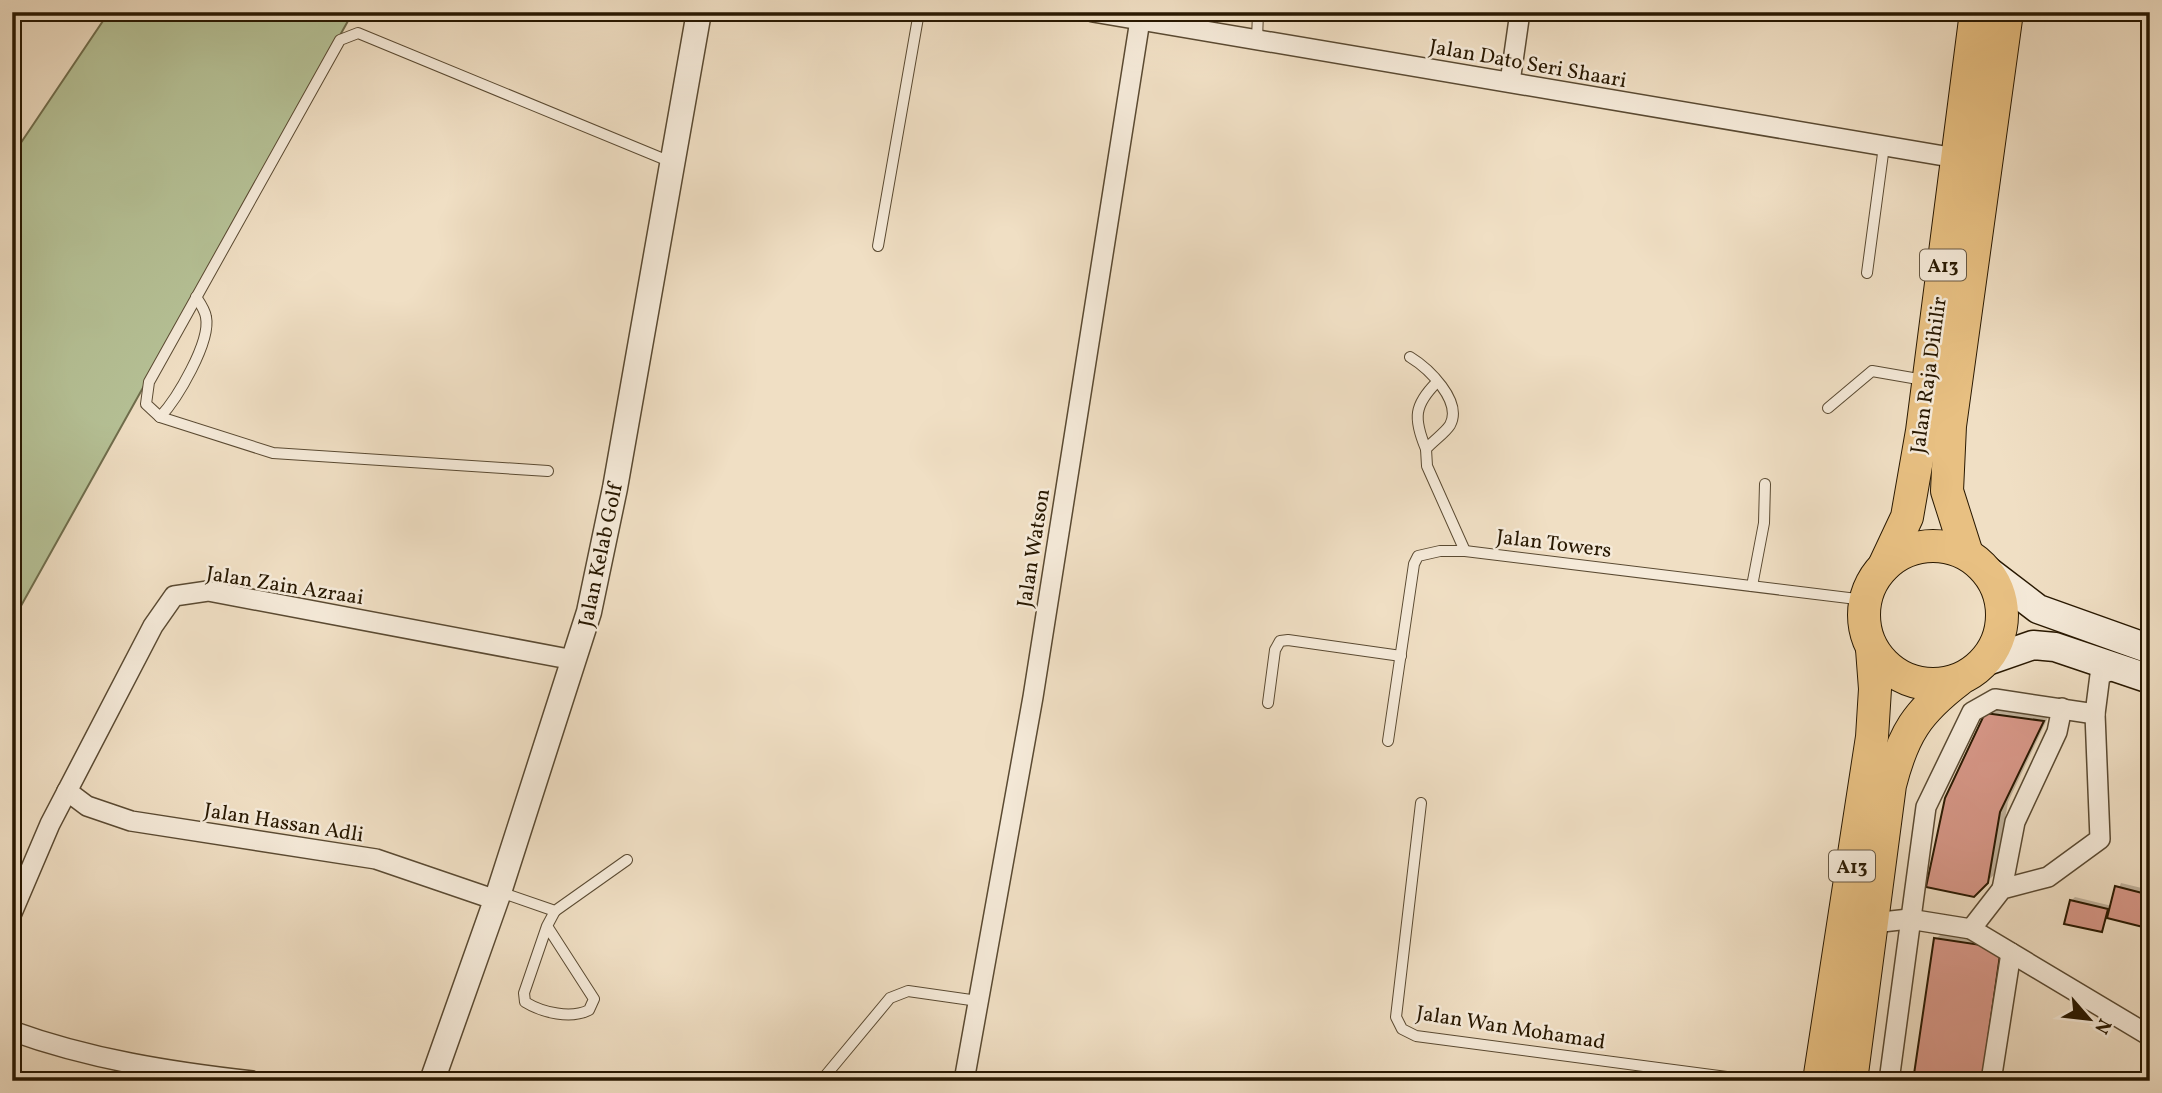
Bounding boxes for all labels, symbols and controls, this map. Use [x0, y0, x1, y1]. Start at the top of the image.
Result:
street label: Jalan Dato Seri Shaari [1427, 33, 1629, 96]
road number: A13 [1920, 249, 1966, 280]
street label: Jalan Raja Dihilir [1904, 295, 1955, 456]
street label: Jalan Kelab Golf [572, 479, 631, 630]
street label: Jalan Watson [1011, 487, 1058, 610]
street label: Jalan Towers [1495, 523, 1613, 566]
street label: Jalan Zain Azraai [204, 560, 366, 613]
street label: Jalan Hassan Adli [202, 797, 366, 850]
road number: A13 [1829, 850, 1875, 881]
north arrow [2054, 984, 2124, 1054]
street label: Jalan Wan Mohamad [1414, 999, 1607, 1058]
text: N [2087, 1014, 2117, 1038]

